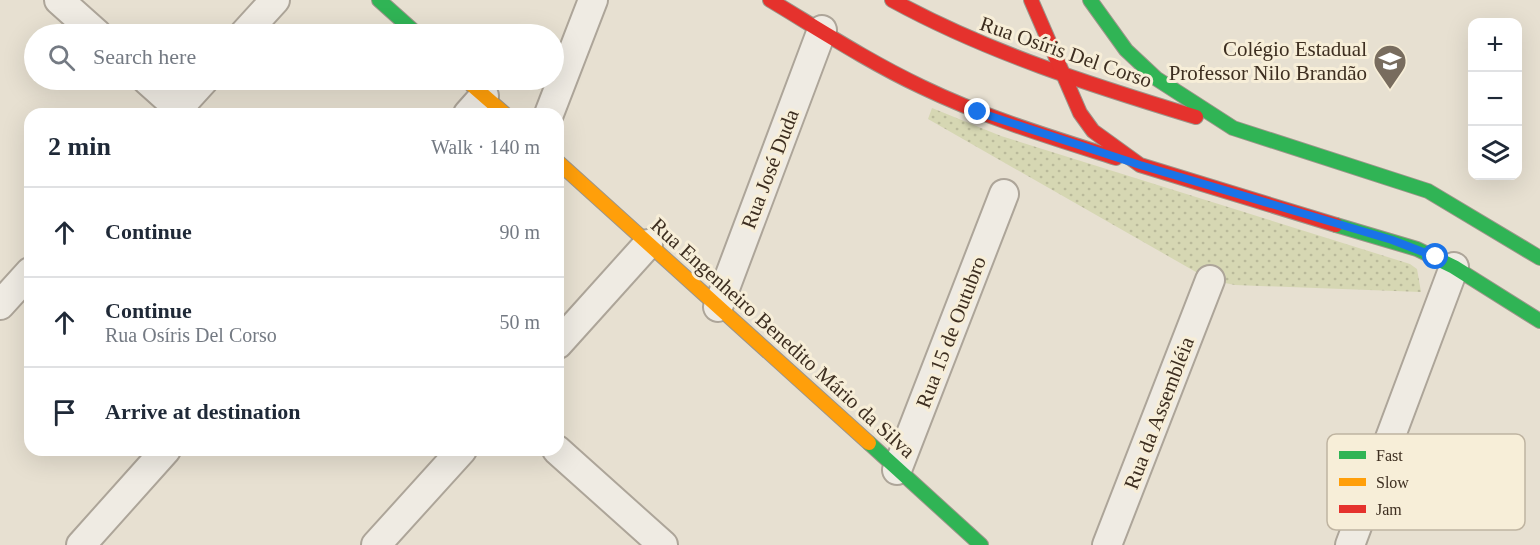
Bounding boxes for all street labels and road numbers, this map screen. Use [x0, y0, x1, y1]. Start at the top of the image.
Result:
street label: Rua Osíris Del Corso [977, 11, 1155, 93]
street label: Rua José Duda [736, 105, 804, 232]
street label: Rua Engenheiro Benedito Mário da Silva [646, 213, 920, 463]
street label: Rua 15 de Outubro [911, 253, 991, 411]
street label: Rua da Assembléia [1119, 333, 1199, 492]

